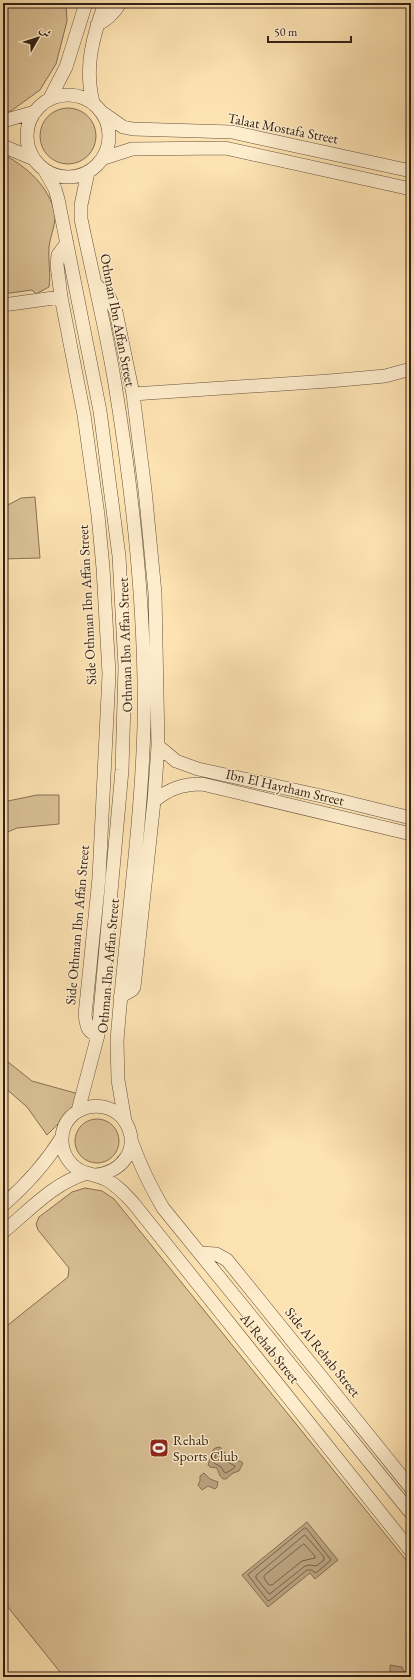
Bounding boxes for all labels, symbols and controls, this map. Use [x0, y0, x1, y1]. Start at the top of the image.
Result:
north arrow [18, 18, 58, 58]
scale bar [268, 18, 351, 44]
text: ش [37, 23, 55, 40]
text: 50 m [274, 24, 298, 40]
street label: Talaat Mostafa Street [226, 108, 340, 148]
street label: Othman Ibn Affan Street [96, 252, 140, 389]
street label: Side Othman Ibn Affan Street [74, 524, 100, 686]
street label: Othman Ibn Affan Street [114, 577, 136, 713]
street label: Ibn El Haytham Street [224, 765, 346, 809]
street label: Side Othman Ibn Affan Street [61, 844, 93, 1006]
street label: Othman Ibn Affan Street [93, 897, 123, 1034]
street label: Side Al Rehab Street [281, 1304, 365, 1401]
street label: Al Rehab Street [236, 1309, 304, 1387]
place label: Rehab Sports Club [173, 1431, 238, 1465]
sports icon: Rehab Sports Club [148, 1437, 170, 1459]

